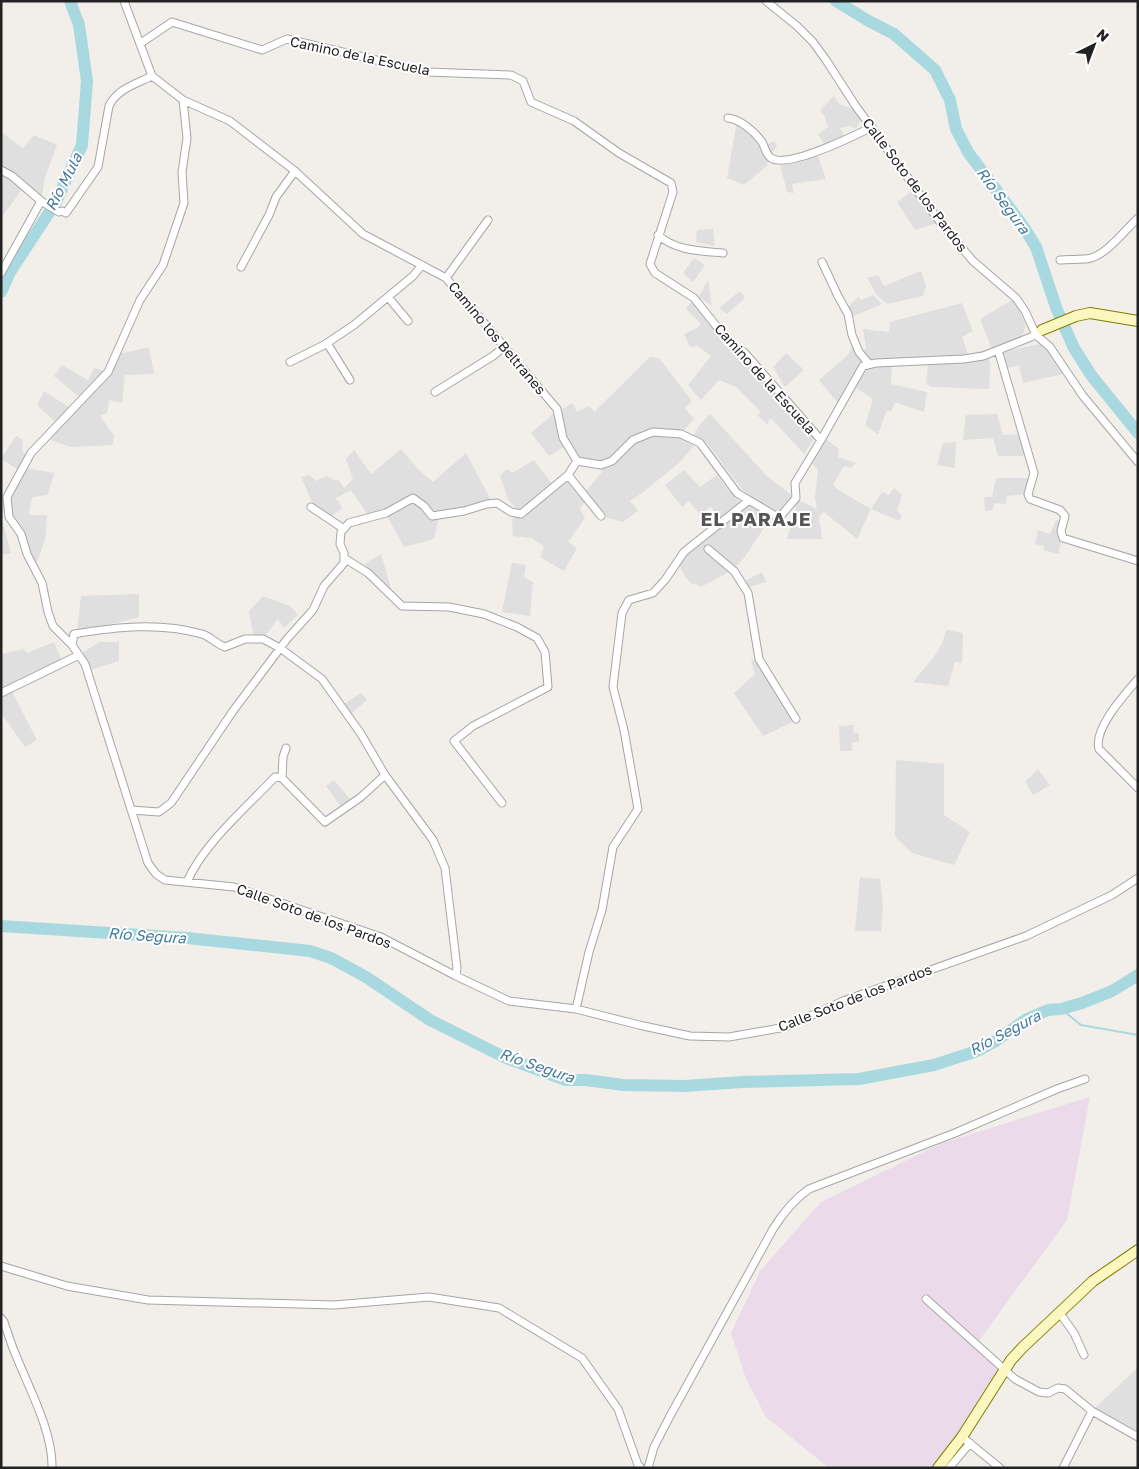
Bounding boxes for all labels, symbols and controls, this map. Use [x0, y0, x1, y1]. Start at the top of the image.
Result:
north arrow [1069, 20, 1119, 70]
text: N [1093, 25, 1113, 45]
street label: Camino de la Escuela [289, 32, 432, 79]
street label: Calle Soto de los Pardos [859, 114, 971, 255]
water label: Río Mula [41, 149, 85, 213]
water label: Río Segura [973, 164, 1034, 238]
street label: Camino los Beltranes [445, 278, 550, 398]
street label: Camino de la Escuela [711, 320, 819, 437]
district label: EL PARAJE [700, 507, 812, 530]
street label: Calle Soto de los Pardos [235, 880, 394, 951]
water label: Río Segura [108, 923, 187, 948]
street label: Calle Soto de los Pardos [776, 960, 934, 1035]
water label: Río Segura [966, 1006, 1044, 1059]
water label: Río Segura [497, 1044, 578, 1087]

